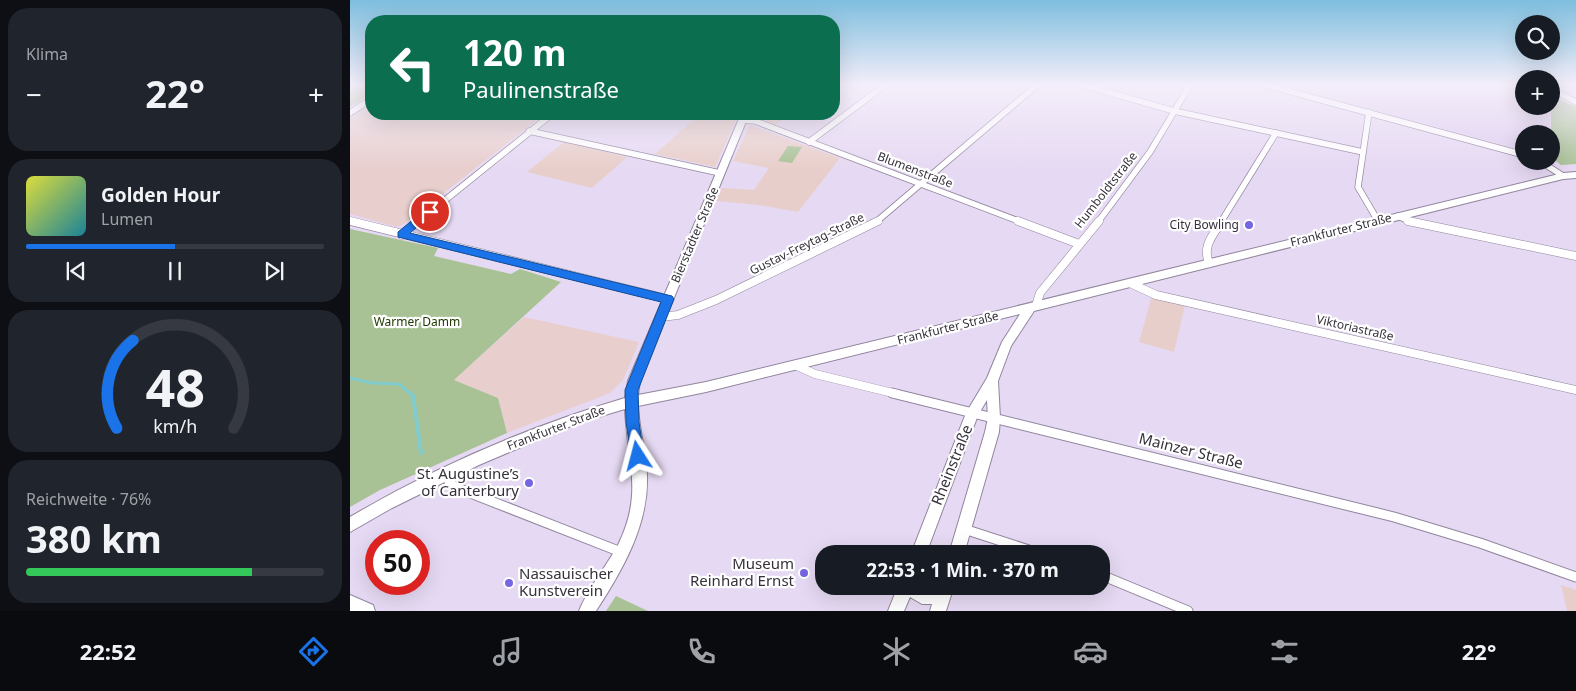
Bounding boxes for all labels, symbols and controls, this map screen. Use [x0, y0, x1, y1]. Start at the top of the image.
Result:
map controls [1515, 15, 1560, 170]
button: search [1515, 15, 1560, 60]
text: 120 m [463, 29, 566, 76]
icon: left [380, 35, 445, 100]
text: Klima [26, 43, 68, 65]
text: 22° [145, 67, 205, 119]
button: + [1515, 70, 1560, 115]
text: Paulinenstraße [463, 74, 619, 104]
text: − [26, 75, 42, 113]
text: + [308, 75, 324, 113]
button: − [1515, 125, 1560, 170]
street label: Blumenstraße [875, 147, 956, 192]
street label: Humboldtstraße [1070, 148, 1141, 232]
text: Golden Hour [101, 182, 220, 208]
street label: Bierstadter Straße [667, 184, 723, 285]
pin [409, 191, 451, 233]
icon: arrive [416, 198, 444, 226]
text: Lumen [101, 208, 153, 230]
street label: Gustav-Freytag-Straße [747, 208, 867, 279]
street label: Frankfurter Straße [1288, 209, 1394, 250]
place label: City Bowling [1170, 216, 1239, 233]
marker: City Bowling [1243, 219, 1255, 231]
icon: previous [62, 257, 90, 285]
icon: pause [161, 257, 189, 285]
icon: next [260, 257, 288, 285]
street label: Frankfurter Straße [895, 307, 1001, 348]
street label: Viktoriastraße [1315, 310, 1396, 345]
park label: Warmer Damm [374, 313, 460, 330]
text: 48 [145, 351, 205, 422]
street label: Frankfurter Straße [504, 401, 608, 454]
text: km/h [153, 414, 197, 438]
street label: Rheinstraße [926, 421, 976, 508]
street label: Mainzer Straße [1137, 427, 1245, 473]
position arrow [611, 429, 663, 481]
place label: St. Augustine’s of Canterbury [417, 463, 519, 500]
marker: St. Augustine’s of Canterbury [523, 477, 535, 489]
text: Reichweite · 76% [26, 488, 151, 510]
text: 380 km [26, 512, 162, 564]
speed limit sign: 50 [365, 530, 430, 595]
place label: Museum Reinhard Ernst [690, 553, 795, 590]
text: 22:53 · 1 Min. · 370 m [866, 557, 1059, 583]
place label: Nassauischer Kunstverein [519, 563, 613, 600]
marker: Museum Reinhard Ernst [798, 567, 810, 579]
marker: Nassauischer Kunstverein [503, 577, 515, 589]
icon: directions [296, 634, 331, 669]
icon: music [490, 634, 525, 669]
icon: phone [684, 634, 719, 669]
icon: climate [879, 634, 914, 669]
icon: car [1073, 634, 1108, 669]
icon: filters [1267, 634, 1302, 669]
text: 22:52 [80, 636, 136, 666]
text: 22° [1462, 636, 1496, 666]

